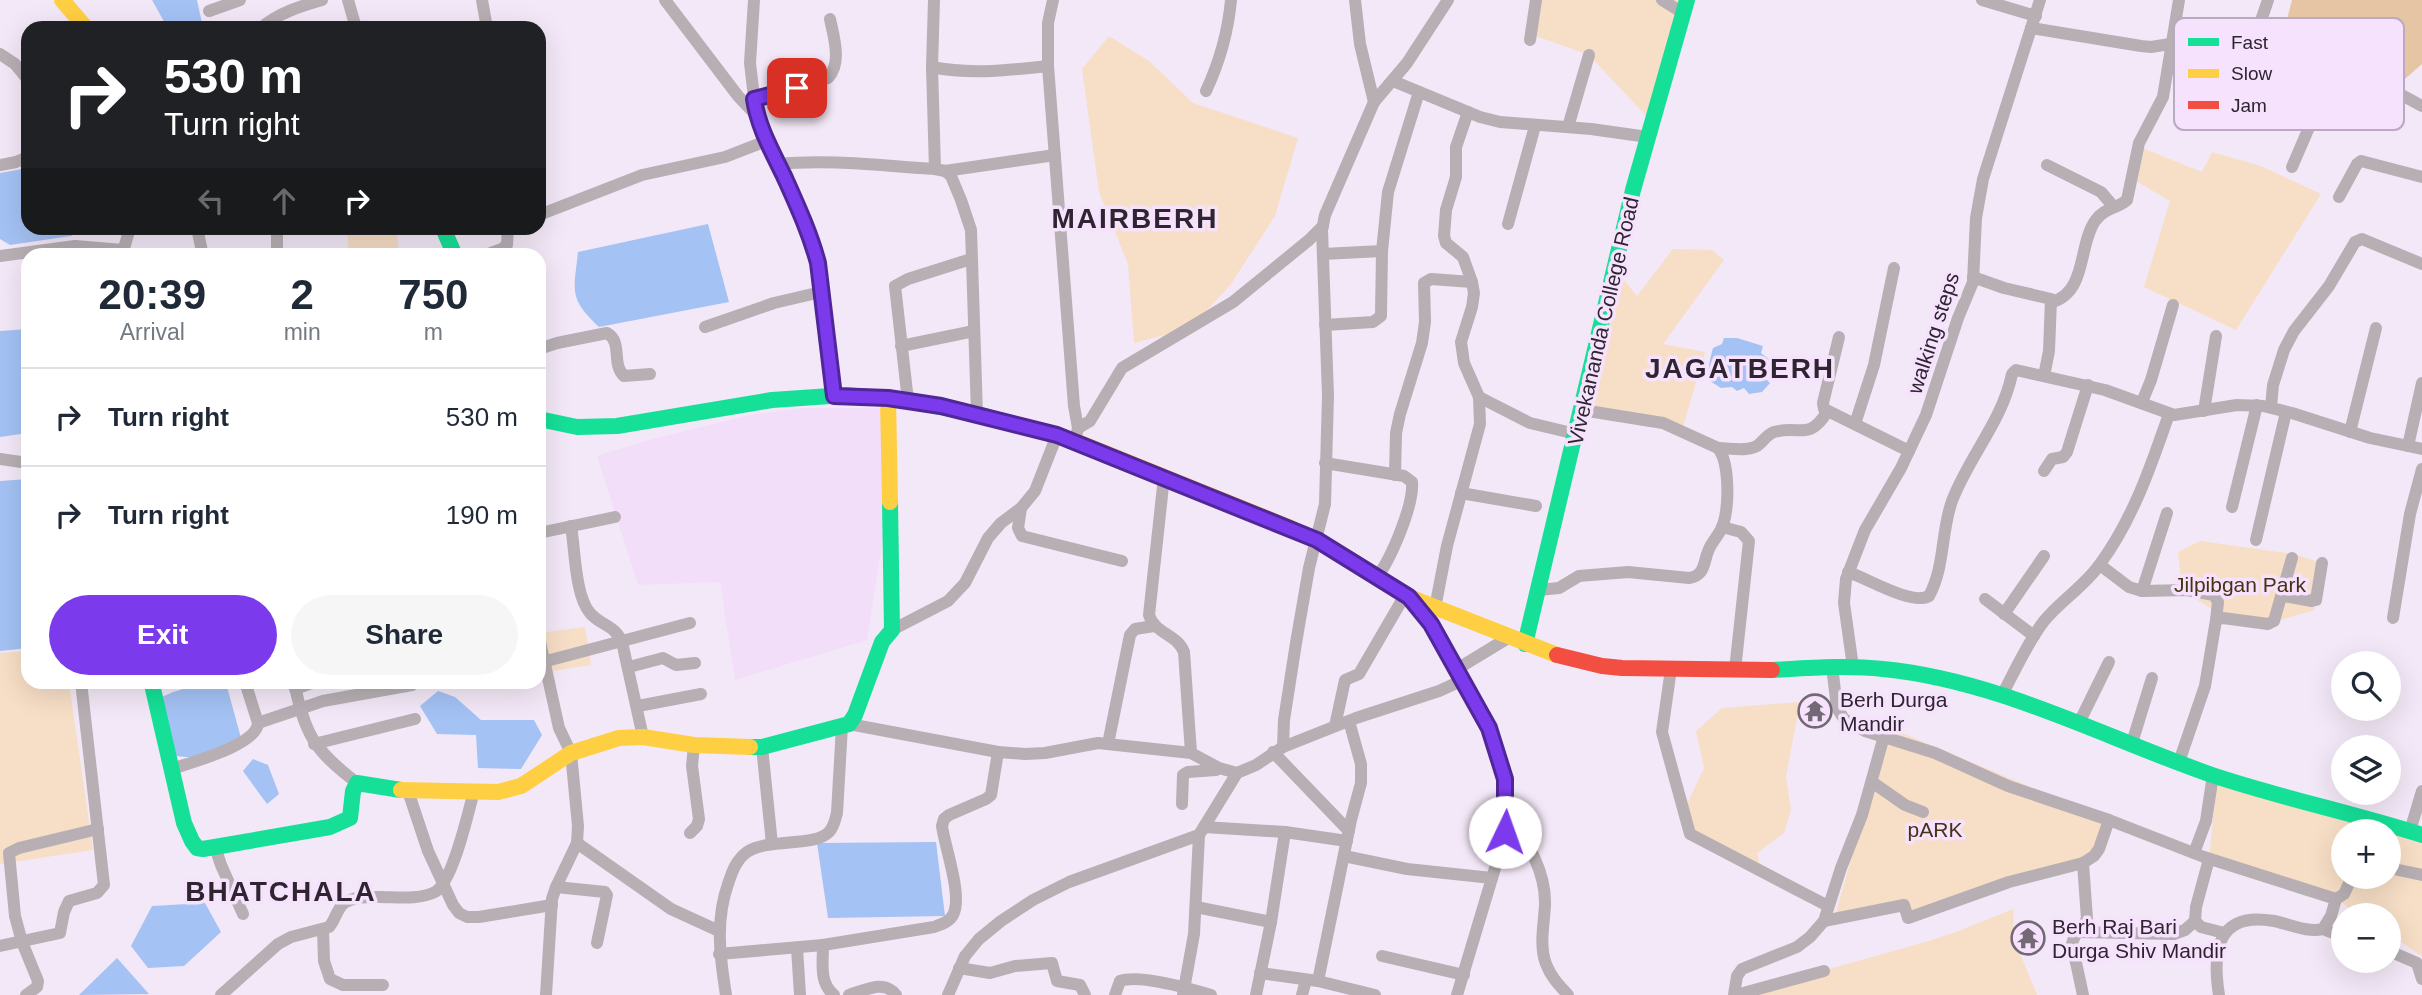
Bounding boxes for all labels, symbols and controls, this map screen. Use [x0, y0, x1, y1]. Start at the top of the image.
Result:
legend [2174, 18, 2404, 130]
text: Fast [2231, 32, 2269, 53]
icon: right [49, 49, 140, 140]
text: 530 m [164, 49, 303, 103]
pin [767, 58, 827, 118]
text: Slow [2231, 63, 2272, 84]
icon: arrive [778, 69, 816, 107]
text: Jam [2231, 95, 2267, 116]
text: Turn right [164, 106, 300, 142]
icon: left [192, 182, 230, 220]
icon: ahead [265, 182, 303, 220]
icon: right [338, 182, 376, 220]
street label: Vivekananda College Road [1563, 195, 1643, 447]
district label: MAIRBERH [1052, 203, 1218, 234]
street label: walking steps [1902, 270, 1963, 397]
text: 20:39 [99, 271, 206, 318]
text: 2 [290, 271, 314, 318]
text: 750 [398, 271, 468, 318]
text: Arrival [120, 319, 185, 345]
text: min [284, 319, 321, 345]
text: m [424, 319, 443, 345]
district label: JAGATBERH [1645, 353, 1835, 384]
icon: right [49, 398, 87, 436]
text: Turn right [108, 402, 229, 432]
text: 530 m [446, 402, 518, 432]
icon: right [49, 496, 87, 534]
text: Turn right [108, 500, 229, 530]
text: 190 m [446, 500, 518, 530]
park label: Jilpibgan Park [2174, 573, 2306, 596]
button: Exit [49, 595, 277, 675]
button: Share [291, 595, 518, 675]
map controls [2331, 651, 2401, 973]
button: search [2331, 651, 2401, 721]
place label: Berh Durga Mandir [1840, 688, 1948, 735]
temple icon: Berh Durga Mandir [1796, 692, 1834, 730]
button: layers [2331, 735, 2401, 805]
position arrow [1468, 795, 1542, 869]
park label: pARK [1908, 818, 1962, 841]
button: + [2331, 819, 2401, 889]
district label: BHATCHALA [185, 876, 377, 907]
button: − [2331, 903, 2401, 973]
place label: Berh Raj Bari Durga Shiv Mandir [2052, 915, 2226, 962]
temple icon: Berh Raj Bari Durga Shiv Mandir [2009, 919, 2047, 957]

